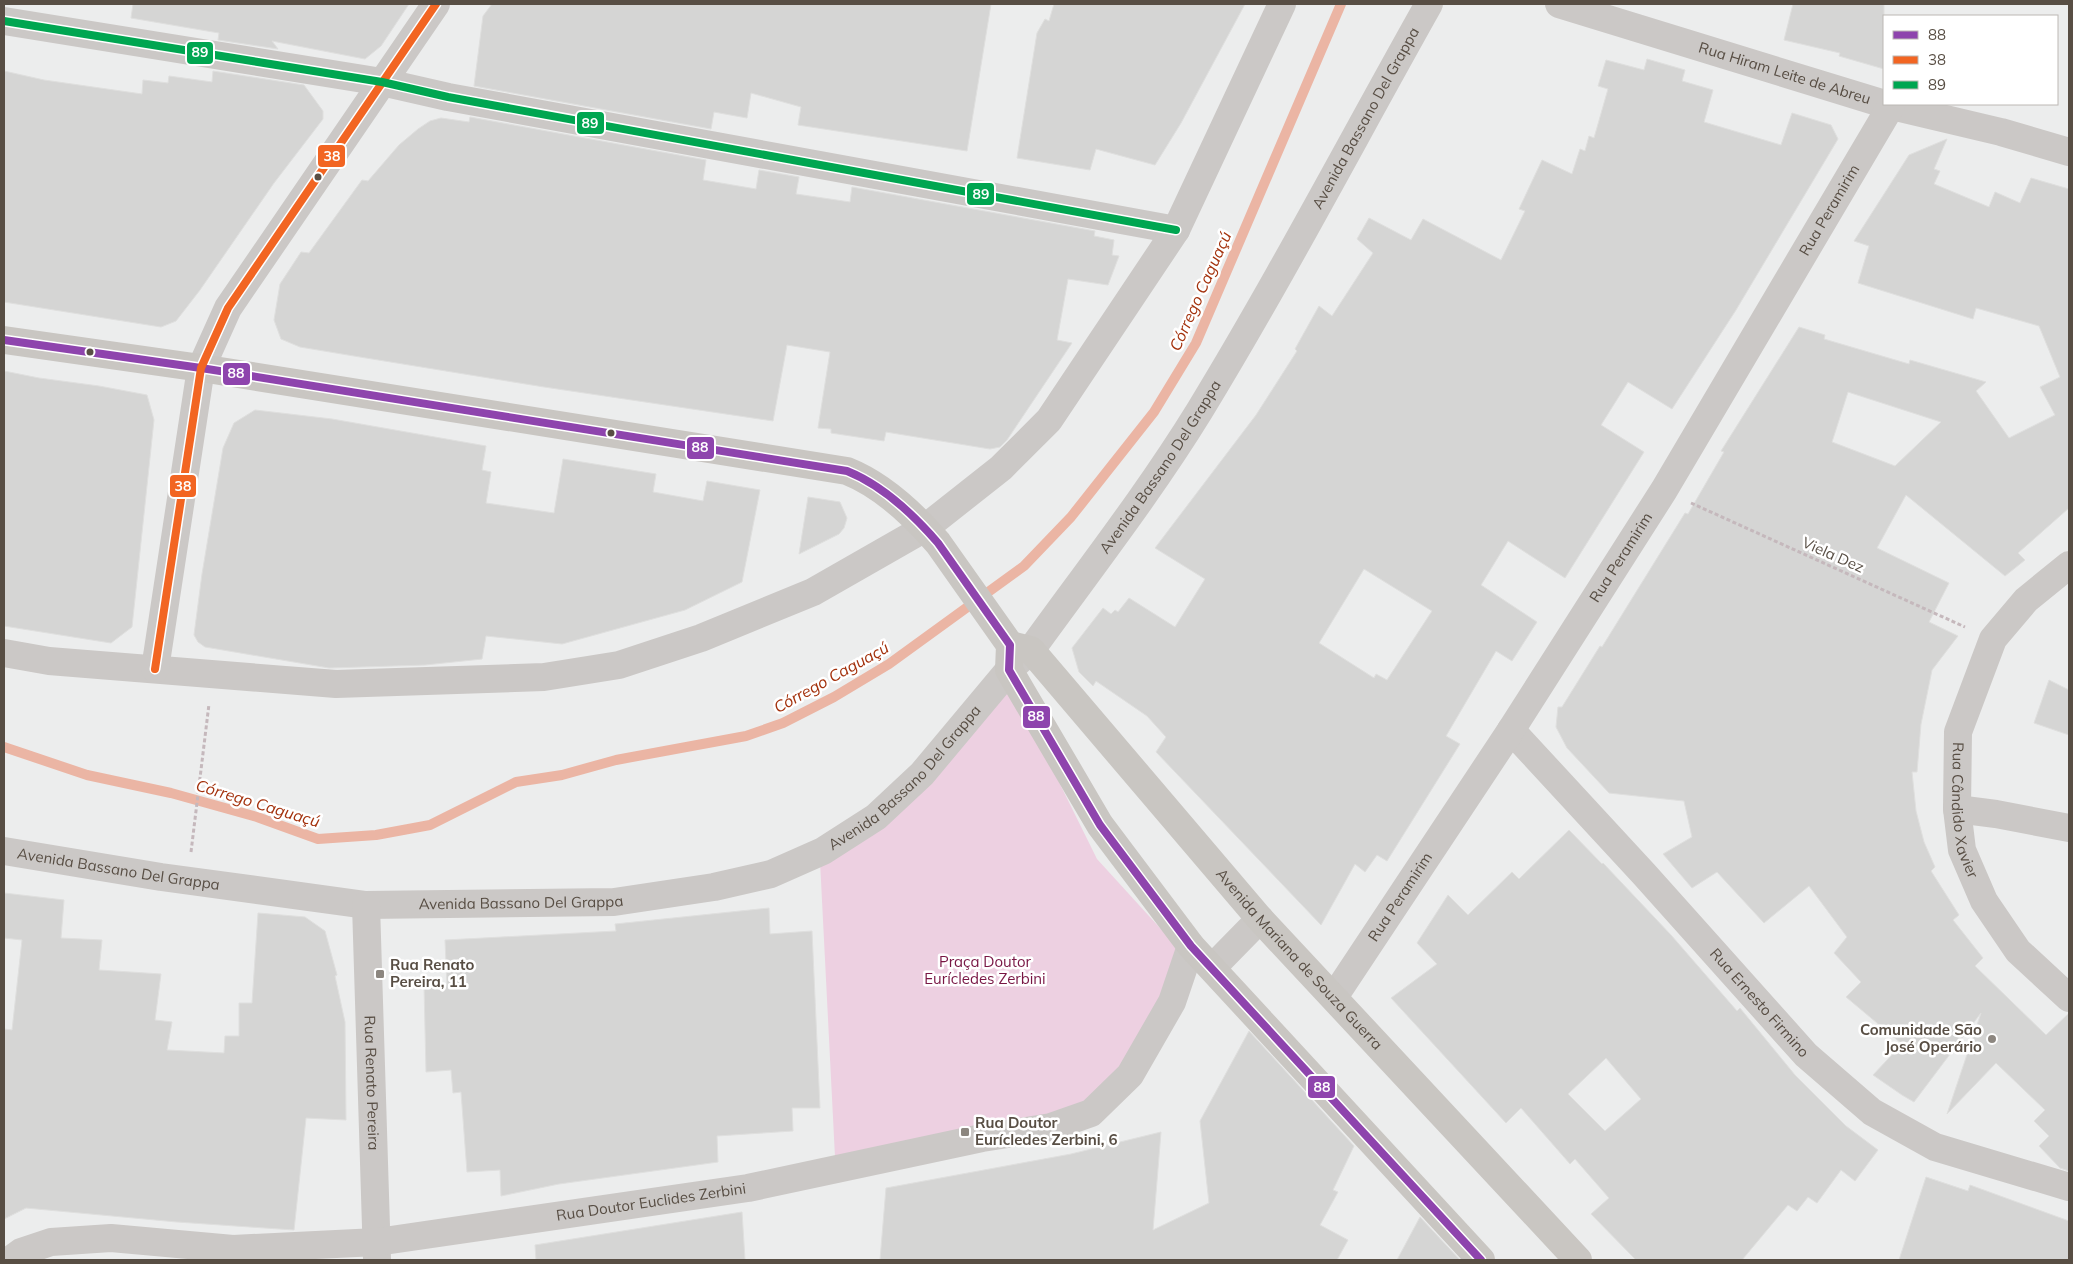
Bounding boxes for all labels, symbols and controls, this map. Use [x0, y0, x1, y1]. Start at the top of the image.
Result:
legend [1883, 15, 2058, 105]
street label: Avenida Bassano Del Grappa [1308, 24, 1423, 212]
text: 88 [1928, 25, 1946, 44]
street label: Rua Hiram Leite de Abreu [1696, 37, 1873, 108]
line badge: 89 [186, 41, 214, 65]
text: 89 [192, 43, 208, 61]
text: 38 [1928, 50, 1946, 69]
text: 89 [1928, 75, 1946, 94]
line badge: 89 [576, 111, 605, 135]
text: 89 [582, 114, 598, 132]
line badge: 38 [317, 144, 346, 168]
text: 38 [324, 147, 340, 165]
street label: Rua Peramirim [1795, 161, 1863, 259]
unlabelled marker [313, 172, 323, 182]
line badge: 89 [966, 182, 995, 206]
text: 89 [973, 185, 989, 203]
water label: Córrego Caguaçú [1165, 228, 1235, 354]
unlabelled marker [85, 347, 95, 357]
line badge: 88 [222, 362, 251, 386]
text: 88 [228, 364, 244, 382]
street label: Avenida Bassano Del Grappa [1095, 377, 1225, 557]
unlabelled marker [606, 428, 616, 438]
line badge: 88 [686, 436, 715, 460]
text: 88 [692, 438, 708, 456]
line badge: 38 [169, 474, 197, 498]
text: 38 [175, 477, 191, 495]
street label: Rua Peramirim [1585, 509, 1656, 606]
street label: Viela Dez [1799, 532, 1867, 577]
water label: Córrego Caguaçú [770, 637, 892, 717]
street label: Avenida Bassano Del Grappa [824, 701, 985, 854]
line badge: 88 [1022, 705, 1051, 729]
text: 88 [1028, 707, 1044, 725]
street label: Rua Cândido Xavier [1948, 742, 1983, 881]
water label: Córrego Caguaçú [194, 775, 322, 831]
street label: Avenida Bassano Del Grappa [16, 843, 221, 894]
street label: Rua Peramirim [1364, 849, 1436, 945]
street label: Avenida Mariana de Souza Guerra [1212, 864, 1387, 1053]
street label: Avenida Bassano Del Grappa [418, 891, 625, 913]
street label: Rua Ernesto Firmino [1706, 944, 1813, 1061]
park label: Praça Doutor Eurícledes Zerbini [924, 952, 1046, 988]
place label: Rua Renato Pereira, 11 [390, 955, 474, 991]
marker: Rua Renato Pereira, 11 [374, 968, 386, 980]
street label: Rua Renato Pereira [360, 1015, 384, 1151]
place label: Comunidade São José Operário [1860, 1020, 1982, 1056]
marker: Comunidade São José Operário [1986, 1033, 1998, 1045]
line badge: 88 [1307, 1075, 1336, 1099]
text: 88 [1314, 1078, 1330, 1096]
place label: Rua Doutor Eurícledes Zerbini, 6 [975, 1113, 1118, 1149]
marker: Rua Doutor Eurícledes Zerbini, 6 [959, 1126, 971, 1138]
street label: Rua Doutor Euclides Zerbini [555, 1178, 747, 1225]

